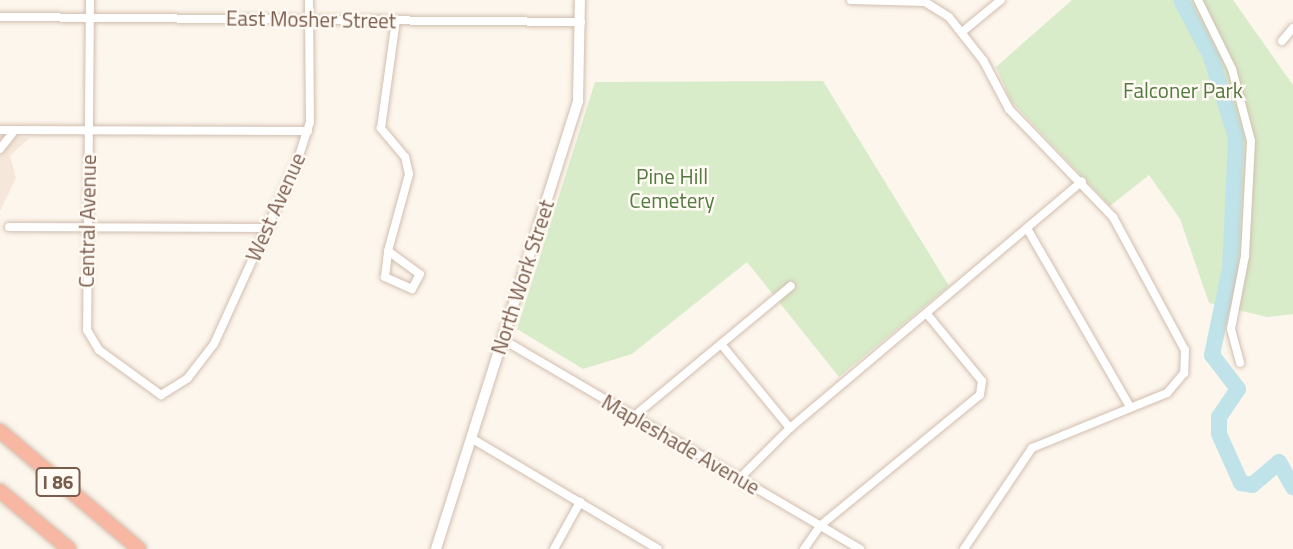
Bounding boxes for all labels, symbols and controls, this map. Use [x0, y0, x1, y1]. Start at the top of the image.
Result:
street label: East Mosher Street [226, 5, 396, 33]
park label: Falconer Park [1123, 77, 1243, 103]
street label: West Avenue [240, 149, 310, 265]
street label: Central Avenue [73, 154, 101, 288]
park label: Pine Hill Cemetery [629, 163, 715, 213]
street label: North Work Street [485, 197, 559, 357]
street label: Mapleshade Avenue [598, 389, 764, 499]
road number: I 86 [35, 467, 81, 498]

